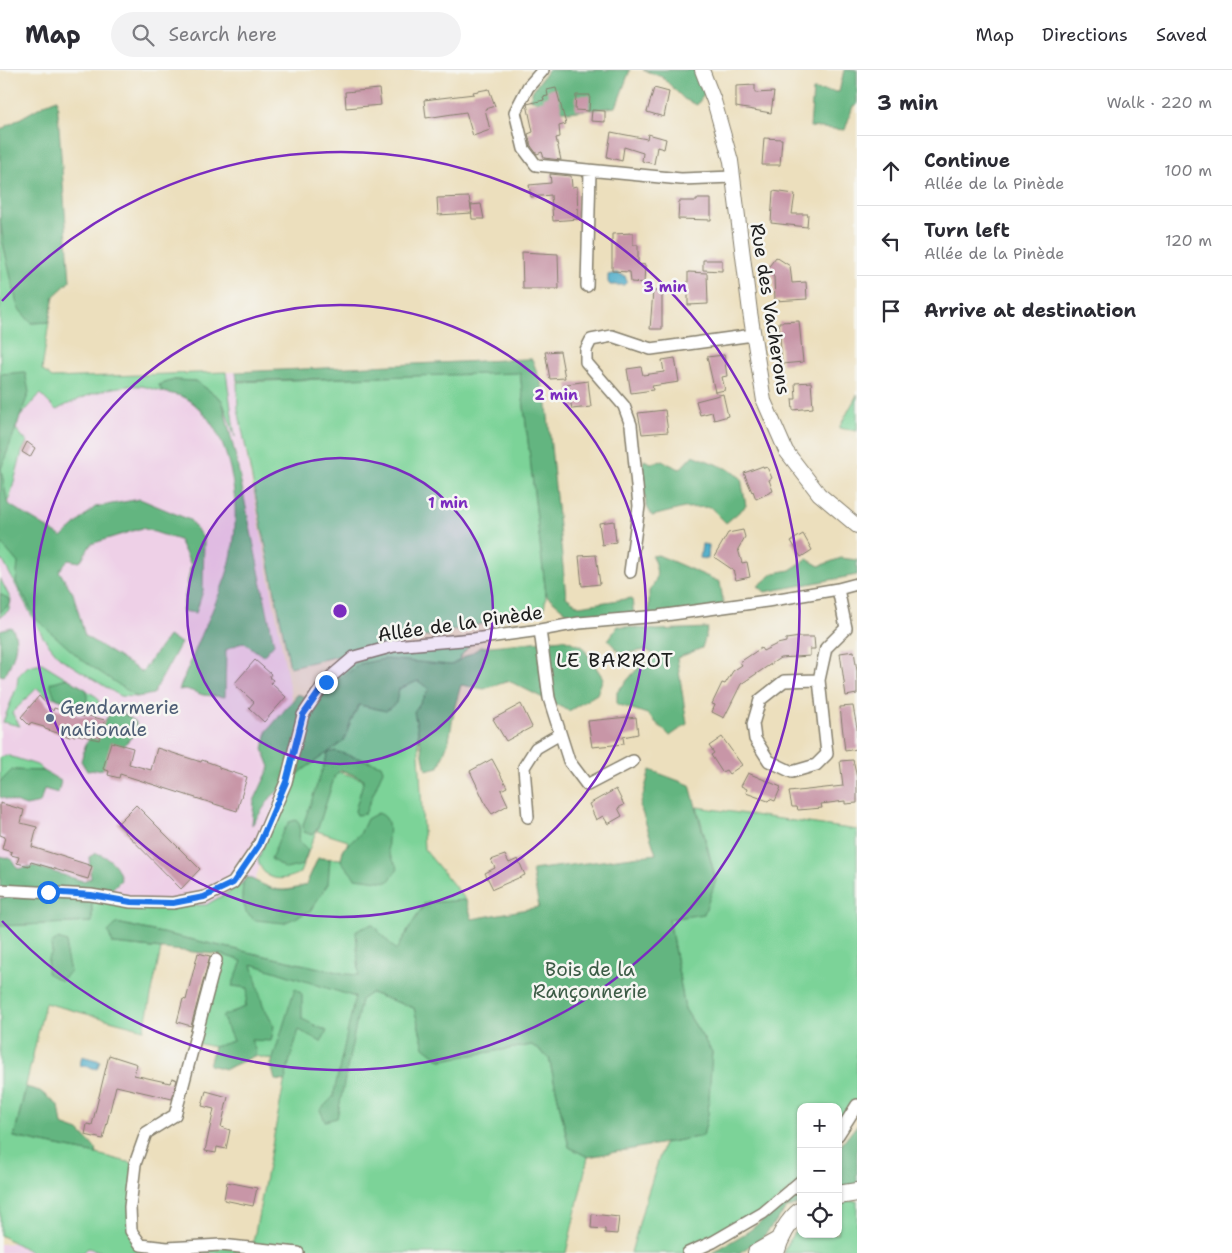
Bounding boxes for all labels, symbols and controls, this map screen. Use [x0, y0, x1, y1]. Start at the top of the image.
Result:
search box [111, 12, 461, 57]
text: Map [25, 19, 81, 51]
icon: search [129, 21, 157, 49]
text: Search here [169, 22, 277, 47]
text: Map [976, 23, 1014, 47]
text: Directions [1042, 23, 1128, 47]
text: Saved [1156, 23, 1207, 47]
text: 3 min [877, 89, 938, 117]
text: Walk · 220 m [1106, 92, 1212, 113]
text: Continue [924, 148, 1010, 173]
icon: ahead [877, 157, 905, 185]
text: 100 m [1164, 160, 1212, 181]
text: Allée de la Pinède [924, 173, 1064, 194]
text: Turn left [924, 218, 1010, 243]
street label: Rue des Vacherons [745, 221, 796, 397]
icon: left [877, 227, 905, 255]
text: 120 m [1165, 230, 1212, 251]
text: Allée de la Pinède [924, 243, 1064, 264]
text: 3 min [643, 277, 687, 297]
icon: arrive [877, 297, 905, 325]
text: Arrive at destination [924, 298, 1136, 323]
text: 2 min [534, 385, 578, 405]
text: 1 min [428, 493, 468, 513]
street label: Allée de la Pinède [376, 600, 544, 647]
centre of rings [331, 602, 349, 620]
district label: LE BARROT [556, 647, 674, 673]
route end [315, 671, 338, 694]
place label: Gendarmerie nationale [60, 695, 179, 742]
marker: Gendarmerie nationale [44, 712, 56, 724]
route start [37, 881, 60, 904]
park label: Bois de la Rançonnerie [533, 957, 647, 1004]
map controls [797, 1103, 842, 1238]
button: + [797, 1103, 842, 1148]
button: − [797, 1148, 842, 1193]
button: locate [797, 1193, 842, 1238]

